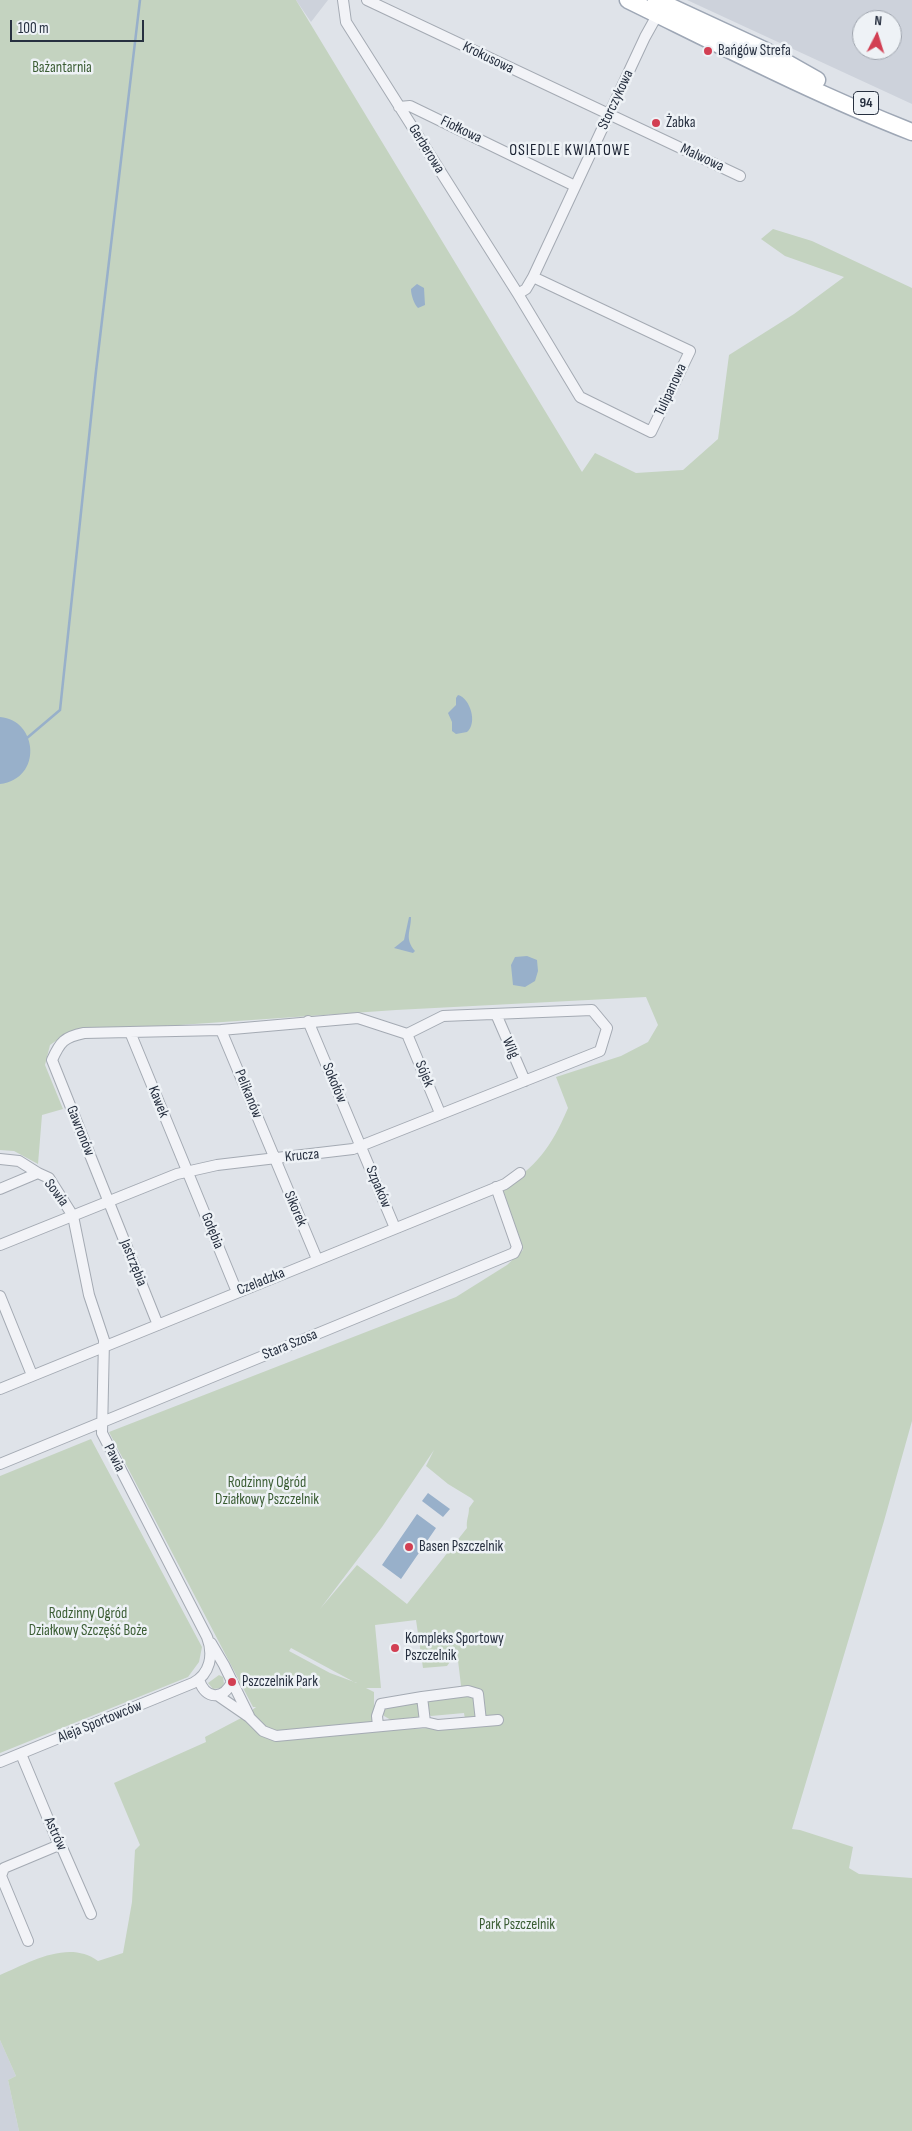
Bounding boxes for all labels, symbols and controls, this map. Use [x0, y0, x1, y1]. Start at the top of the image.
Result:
scale bar [12, 10, 146, 42]
north arrow [852, 10, 902, 60]
text: N [874, 12, 883, 29]
text: 100 m [18, 19, 49, 38]
street label: Krokusowa [460, 38, 516, 78]
place label: Bańgów Strefa [718, 42, 791, 60]
marker: Bańgów Strefa [702, 45, 714, 57]
park label: Bażantarnia [32, 59, 92, 77]
street label: Storczykowa [594, 67, 638, 133]
road number: 94 [854, 92, 878, 115]
street label: Fiołkowa [438, 112, 484, 148]
place label: Żabka [666, 114, 696, 132]
marker: Żabka [650, 117, 662, 129]
street label: Gerberowa [404, 121, 448, 177]
street label: Malwowa [677, 140, 727, 176]
district label: OSIEDLE KWIATOWE [507, 141, 633, 161]
street label: Tulipanowa [651, 361, 691, 419]
street label: Wilg [498, 1035, 522, 1061]
street label: Sójek [410, 1058, 438, 1090]
street label: Sokołów [318, 1060, 350, 1106]
street label: Pelikanów [230, 1067, 266, 1121]
street label: Kawek [144, 1084, 172, 1120]
street label: Gawronów [62, 1103, 98, 1159]
street label: Krucza [284, 1146, 320, 1166]
street label: Szpaków [361, 1163, 395, 1211]
street label: Sowia [40, 1176, 72, 1210]
street label: Sikorek [280, 1189, 310, 1229]
street label: Gołębia [197, 1210, 227, 1252]
street label: Jastrzębia [115, 1237, 151, 1289]
street label: Czeladzka [234, 1264, 288, 1300]
street label: Stara Szosa [260, 1326, 320, 1364]
street label: Pawia [99, 1441, 129, 1475]
park label: Rodzinny Ogród Działkowy Pszczelnik [215, 1474, 319, 1509]
place label: Basen Pszczelnik [419, 1538, 503, 1556]
marker: Basen Pszczelnik [403, 1541, 415, 1553]
park label: Rodzinny Ogród Działkowy Szczęść Boże [29, 1605, 147, 1640]
place label: Kompleks Sportowy Pszczelnik [405, 1630, 504, 1665]
marker: Kompleks Sportowy Pszczelnik [389, 1642, 401, 1654]
place label: Pszczelnik Park [242, 1673, 318, 1691]
marker: Pszczelnik Park [226, 1676, 238, 1688]
street label: Aleja Sportowców [55, 1697, 145, 1747]
street label: Astrów [39, 1814, 71, 1854]
park label: Park Pszczelnik [479, 1916, 555, 1934]

